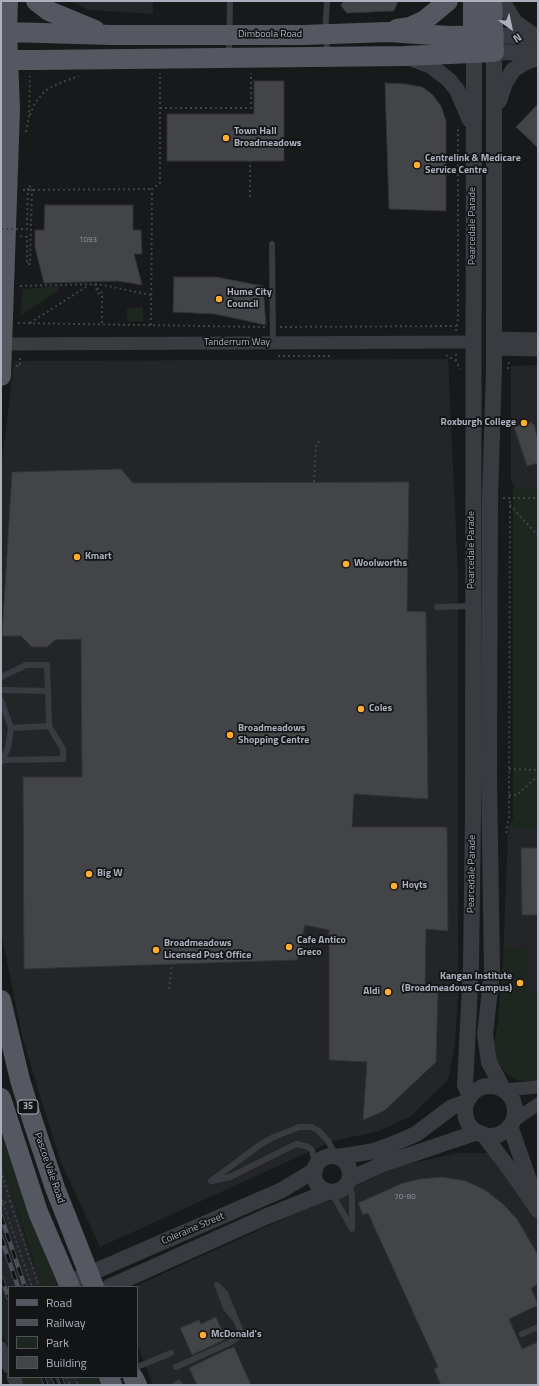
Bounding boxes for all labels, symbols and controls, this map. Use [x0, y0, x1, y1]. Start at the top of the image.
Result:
north arrow [491, 8, 531, 48]
street label: Dimboola Road [238, 29, 302, 41]
text: N [510, 29, 525, 47]
place label: Town Hall Broadmeadows [234, 126, 302, 150]
marker: Town Hall Broadmeadows [221, 133, 231, 143]
place label: Centrelink & Medicare Service Centre [425, 153, 521, 176]
marker: Centrelink & Medicare Service Centre [412, 160, 422, 170]
street label: Pearcedale Parade [467, 187, 479, 265]
house number: 1093 [79, 235, 97, 245]
place label: Hume City Council [227, 287, 272, 310]
marker: Hume City Council [214, 294, 224, 304]
street label: Tanderrum Way [204, 337, 270, 349]
place label: Roxburgh College [441, 417, 516, 429]
marker: Roxburgh College [519, 418, 529, 428]
street label: Pearcedale Parade [466, 511, 478, 589]
place label: Kmart [85, 551, 112, 563]
marker: Kmart [72, 552, 82, 562]
place label: Woolworths [354, 558, 407, 570]
marker: Woolworths [341, 559, 351, 569]
place label: Coles [369, 703, 392, 715]
marker: Coles [356, 704, 366, 714]
place label: Broadmeadows Shopping Centre [238, 723, 309, 746]
marker: Broadmeadows Shopping Centre [225, 730, 235, 740]
street label: Pearcedale Parade [465, 835, 479, 913]
place label: Big W [97, 868, 123, 880]
marker: Big W [84, 869, 94, 879]
place label: Hoyts [402, 880, 427, 892]
marker: Hoyts [389, 881, 399, 891]
place label: Cafe Antico Greco [297, 935, 346, 958]
place label: Broadmeadows Licensed Post Office [164, 938, 251, 962]
marker: Cafe Antico Greco [284, 942, 294, 952]
marker: Broadmeadows Licensed Post Office [151, 945, 161, 955]
place label: Kangan Institute (Broadmeadows Campus) [402, 971, 512, 994]
marker: Kangan Institute (Broadmeadows Campus) [515, 978, 525, 988]
place label: Aldi [363, 986, 380, 998]
marker: Aldi [383, 987, 393, 997]
road number: 35 [18, 1100, 38, 1114]
street label: Pascoe Vale Road [31, 1131, 67, 1205]
house number: 70-80 [394, 1192, 416, 1202]
street label: Coleraine Street [160, 1210, 226, 1248]
legend [8, 1286, 138, 1378]
text: Road [46, 1293, 72, 1312]
text: Railway [46, 1313, 86, 1332]
place label: McDonald's [211, 1329, 262, 1341]
marker: McDonald's [198, 1330, 208, 1340]
text: Park [46, 1333, 69, 1352]
text: Building [46, 1353, 87, 1372]

